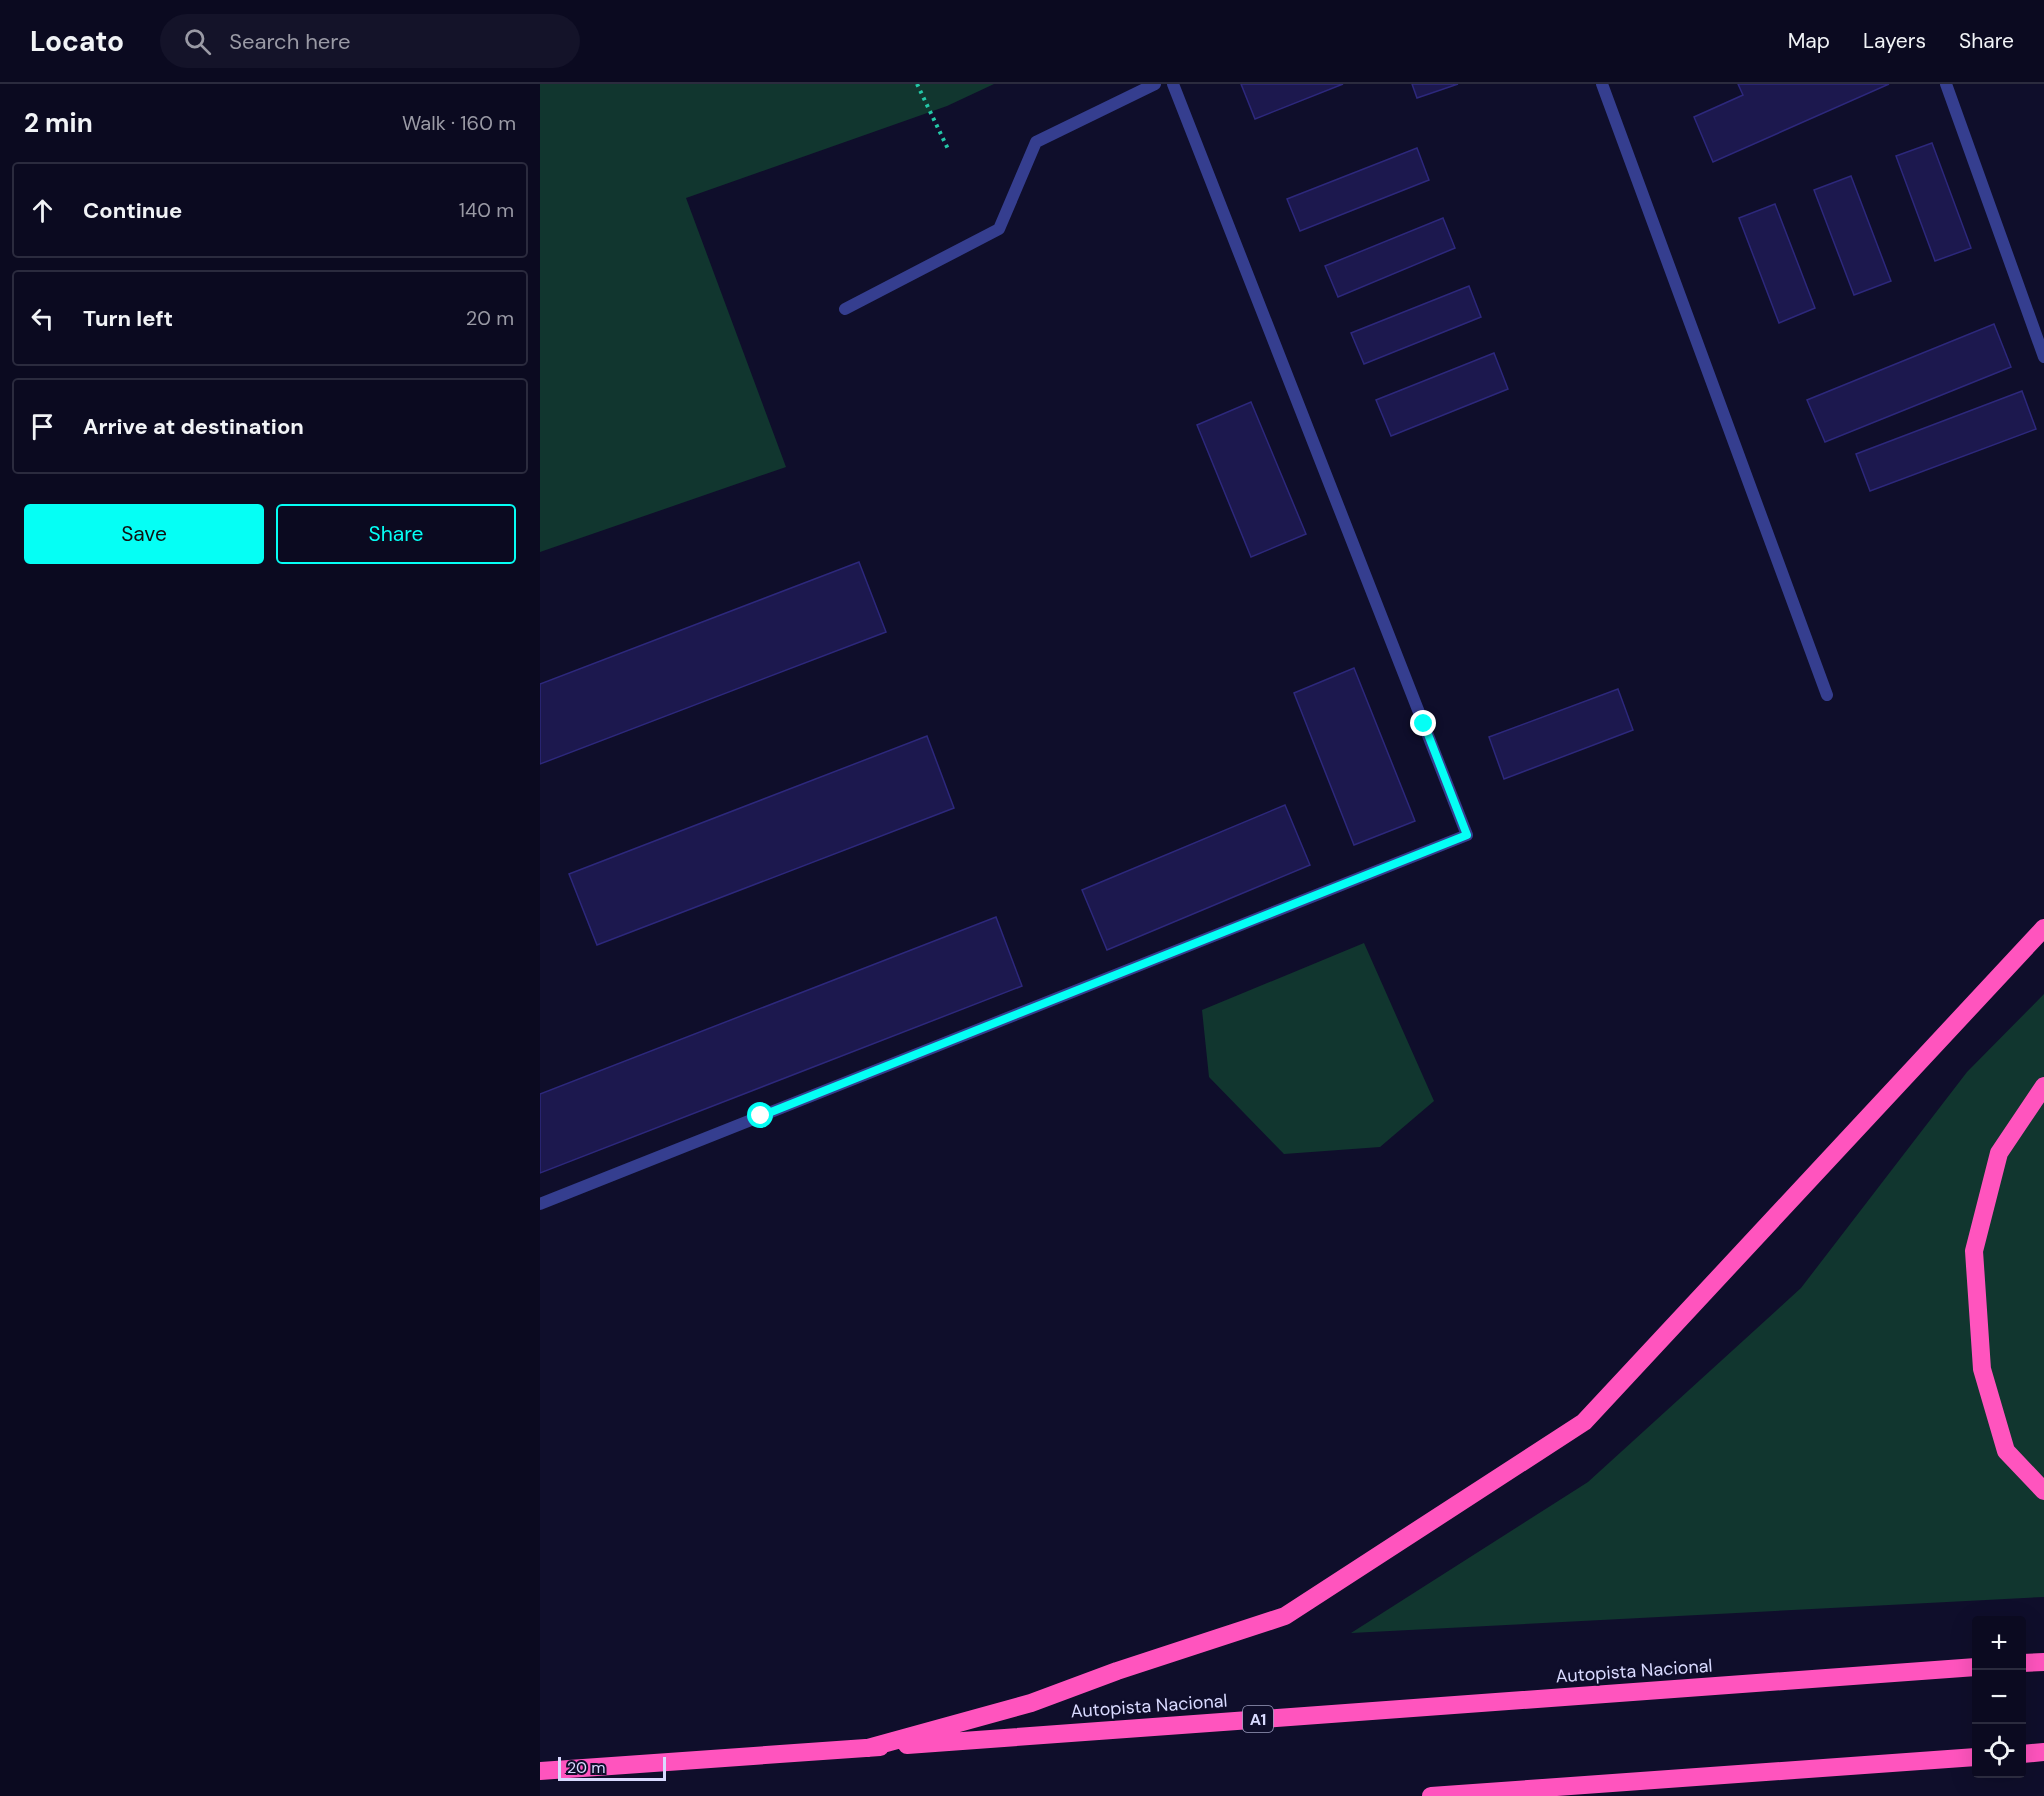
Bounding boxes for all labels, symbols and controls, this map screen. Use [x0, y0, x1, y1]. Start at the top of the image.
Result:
search box [160, 14, 580, 68]
text: Locato [30, 23, 124, 60]
icon: search [181, 25, 214, 58]
text: Search here [229, 27, 351, 56]
text: Map [1788, 27, 1830, 55]
text: Layers [1863, 27, 1926, 55]
text: Share [1959, 27, 2014, 55]
text: 2 min [24, 106, 93, 140]
text: Walk · 160 m [402, 110, 516, 136]
icon: ahead [26, 194, 59, 227]
text: Continue [83, 196, 182, 225]
text: 140 m [459, 197, 514, 223]
icon: left [26, 302, 59, 335]
text: Turn left [83, 304, 173, 333]
text: 20 m [466, 305, 514, 331]
icon: arrive [26, 410, 59, 443]
text: Arrive at destination [83, 412, 304, 441]
button: Save [24, 504, 264, 564]
button: Share [276, 504, 516, 564]
route end [1410, 710, 1436, 736]
route start [747, 1102, 773, 1128]
map controls [1972, 1616, 2026, 1778]
button: + [1972, 1616, 2026, 1670]
street label: Autopista Nacional [1555, 1654, 1713, 1688]
button: − [1972, 1670, 2026, 1724]
street label: Autopista Nacional [1070, 1689, 1228, 1723]
road number: A1 [1243, 1706, 1273, 1732]
button: locate [1972, 1724, 2026, 1778]
scale bar [558, 1754, 666, 1782]
text: 20 m [567, 1757, 606, 1778]

